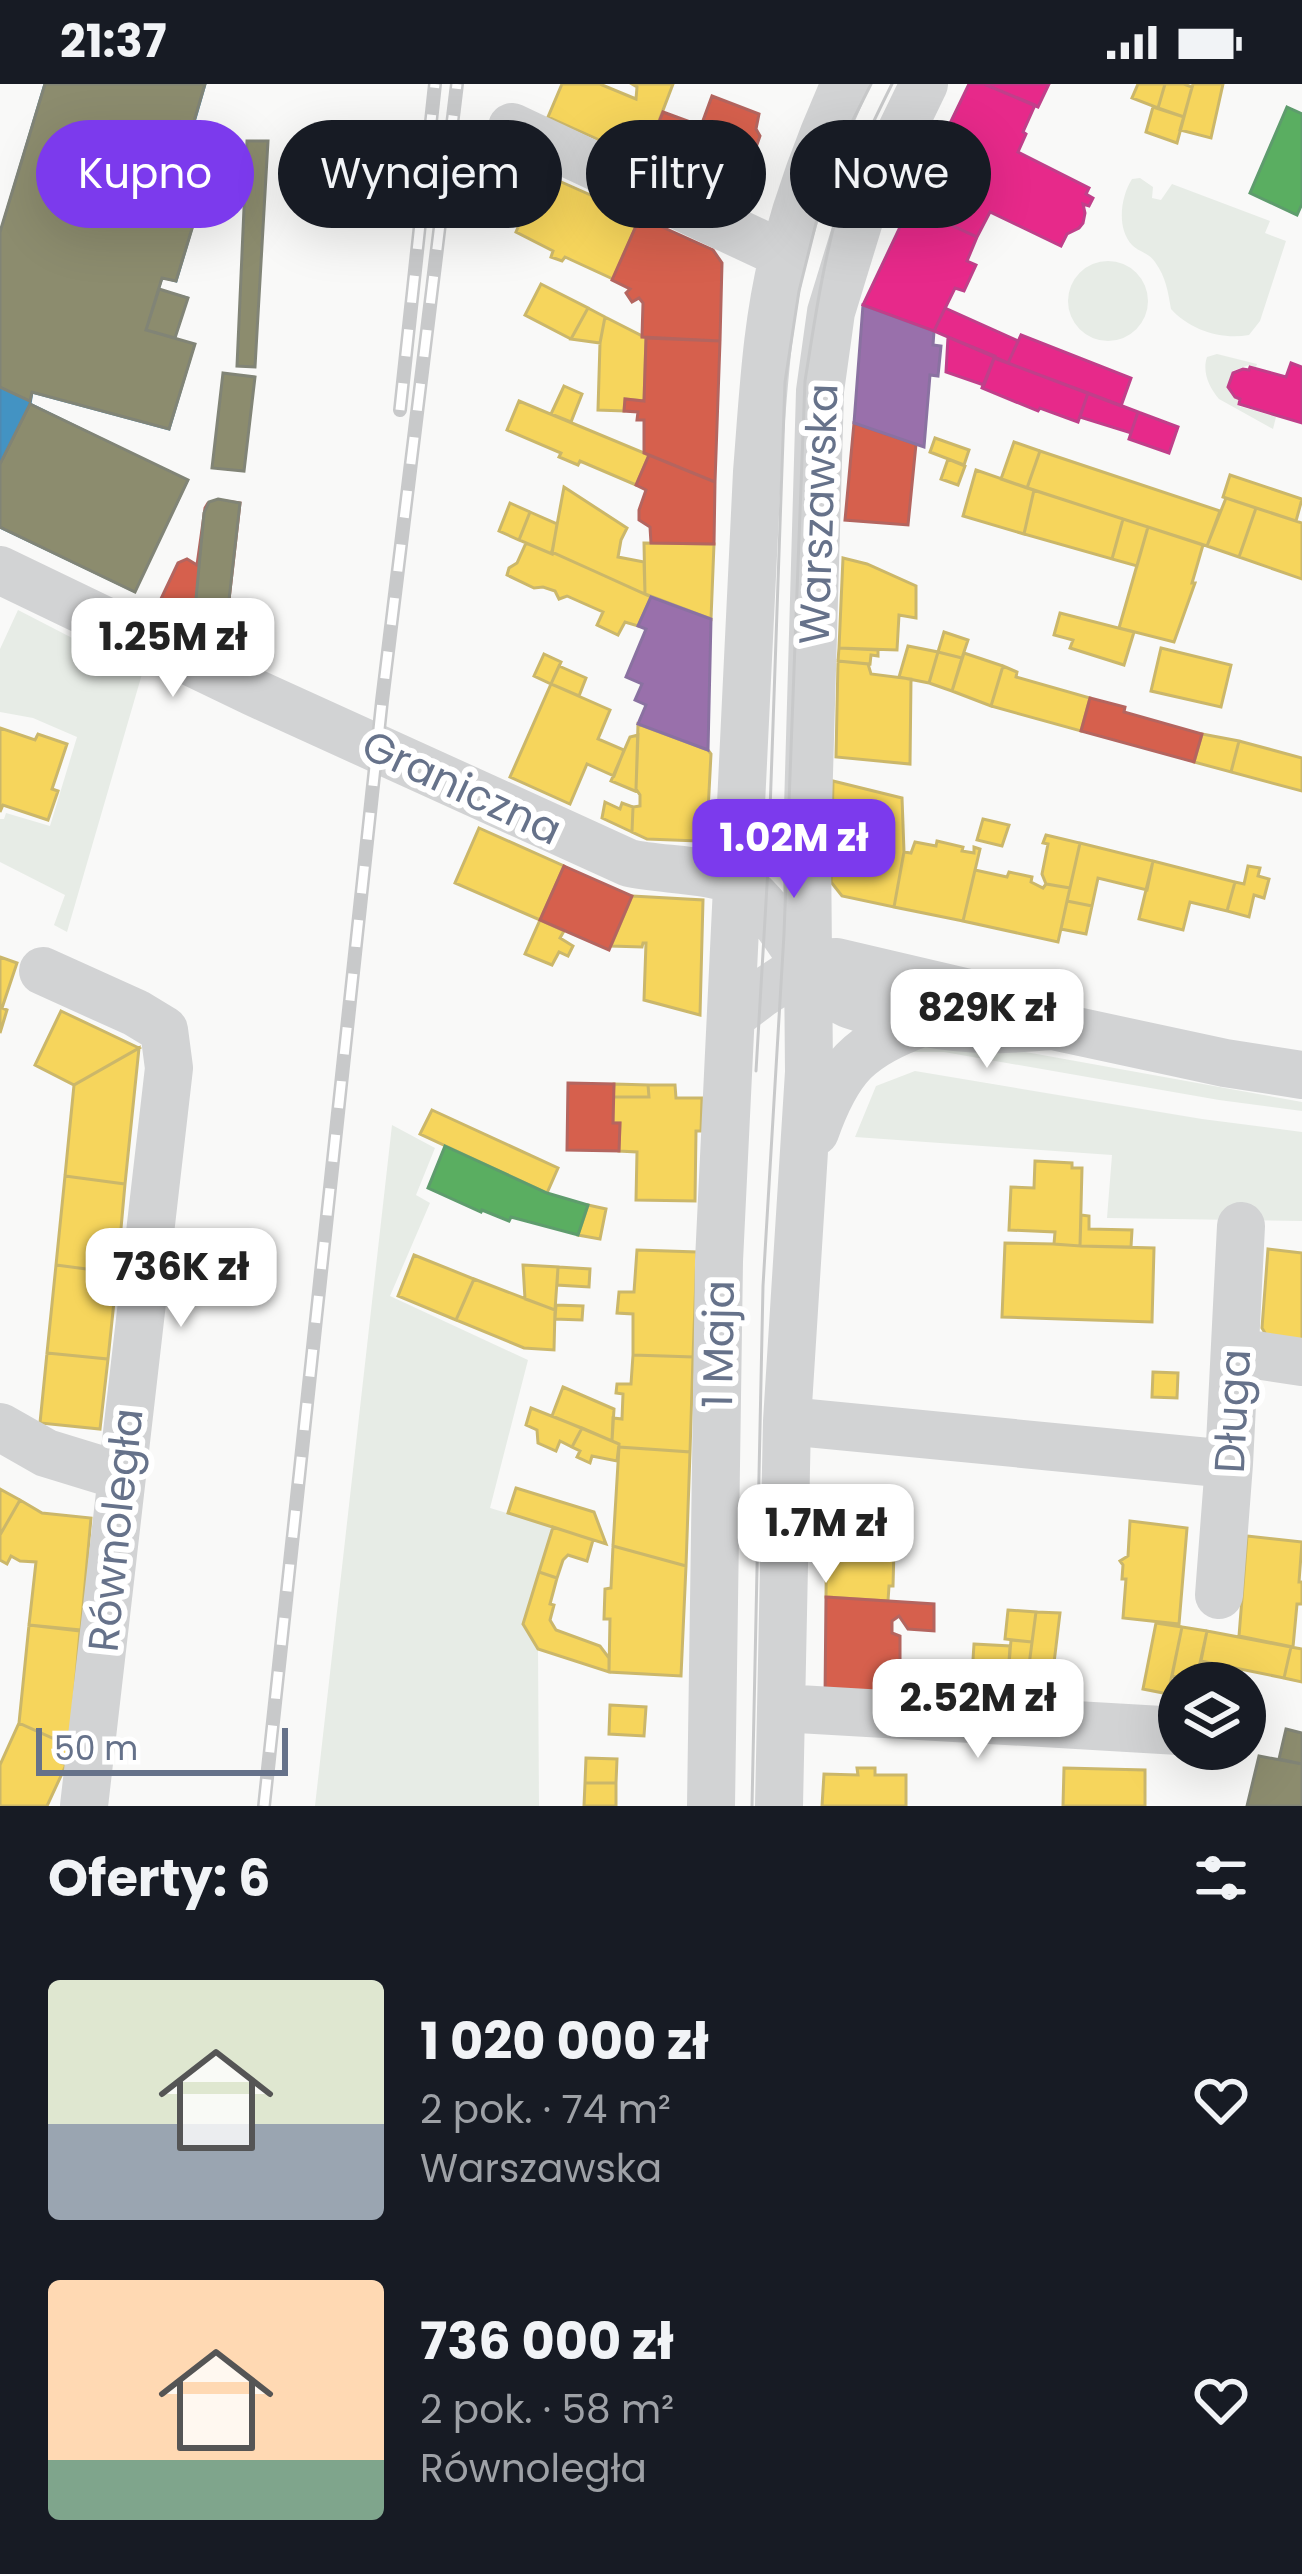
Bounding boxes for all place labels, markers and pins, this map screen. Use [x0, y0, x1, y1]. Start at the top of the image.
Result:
pin: 1.25M zł [49, 598, 297, 700]
pin: 1.02M zł [670, 799, 918, 901]
pin: 829K zł [876, 969, 1098, 1071]
pin: 736K zł [70, 1228, 292, 1330]
pin: 1.7M zł [715, 1484, 937, 1586]
pin: 2.52M zł [854, 1659, 1102, 1761]

